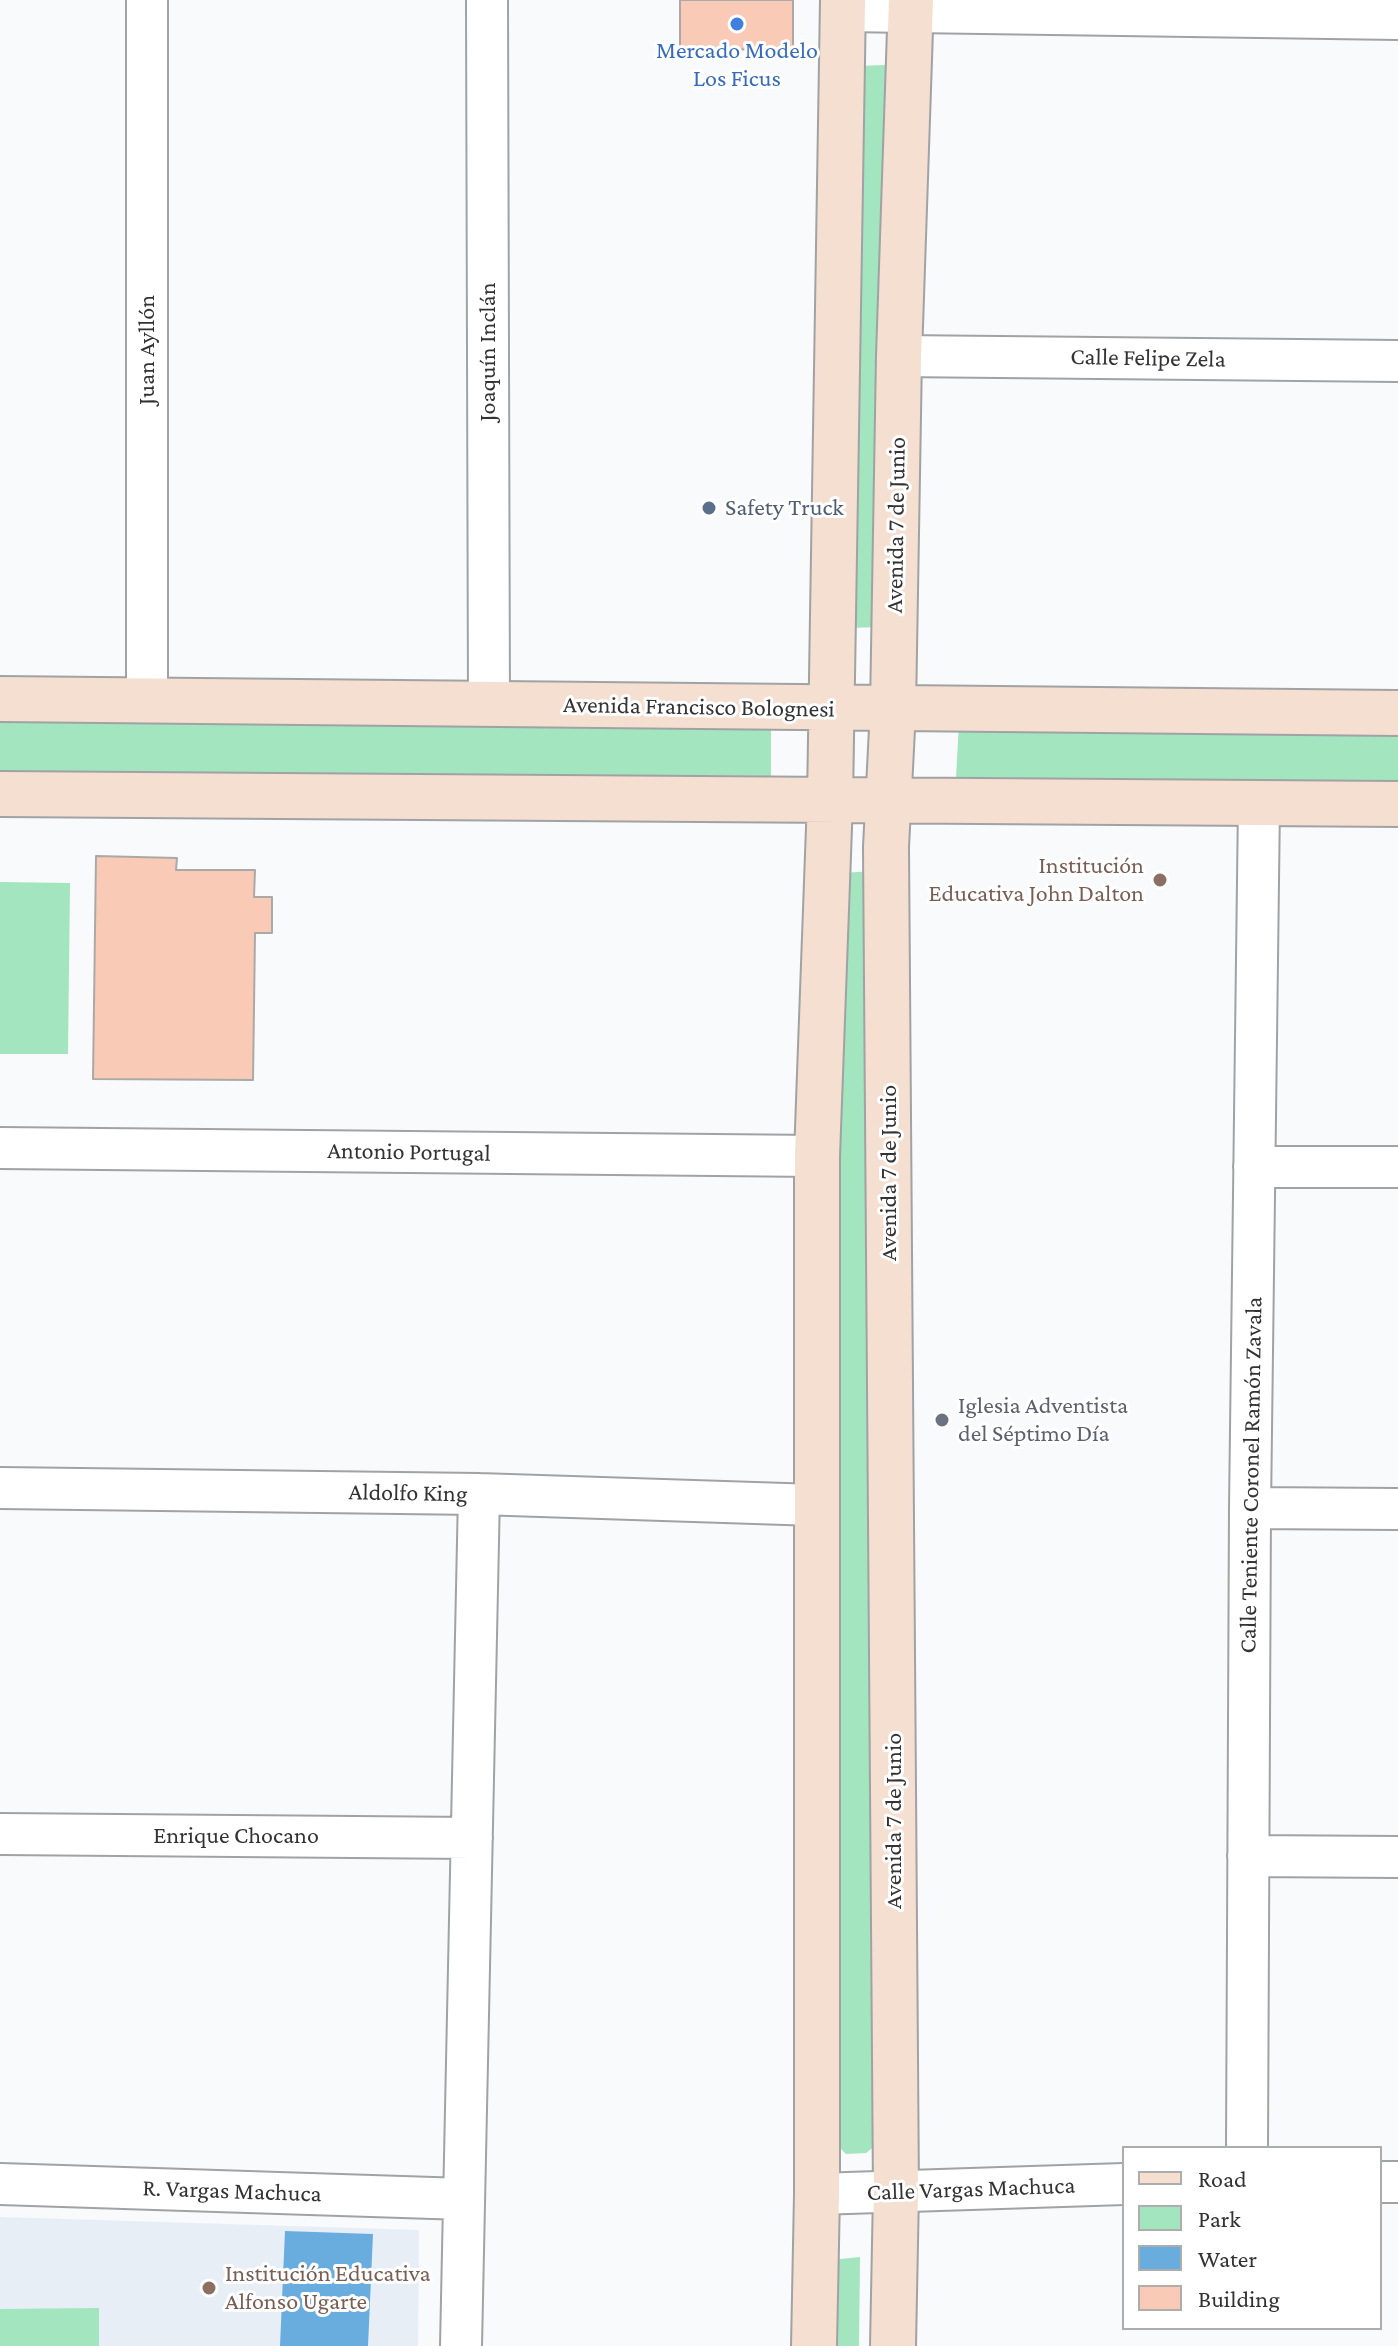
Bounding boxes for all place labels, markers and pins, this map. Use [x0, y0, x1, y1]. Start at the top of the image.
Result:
marker: Mercado Modelo Los Ficus [728, 15, 746, 33]
place label: Mercado Modelo Los Ficus [656, 37, 818, 93]
place label: Safety Truck [725, 494, 844, 522]
marker: Safety Truck [700, 499, 718, 517]
place label: Institución Educativa John Dalton [929, 852, 1144, 908]
marker: Institución Educativa John Dalton [1151, 871, 1169, 889]
place label: Iglesia Adventista del Séptimo Día [958, 1392, 1128, 1448]
marker: Iglesia Adventista del Séptimo Día [933, 1411, 951, 1429]
place label: Institución Educativa Alfonso Ugarte [225, 2260, 431, 2316]
marker: Institución Educativa Alfonso Ugarte [200, 2279, 218, 2297]

